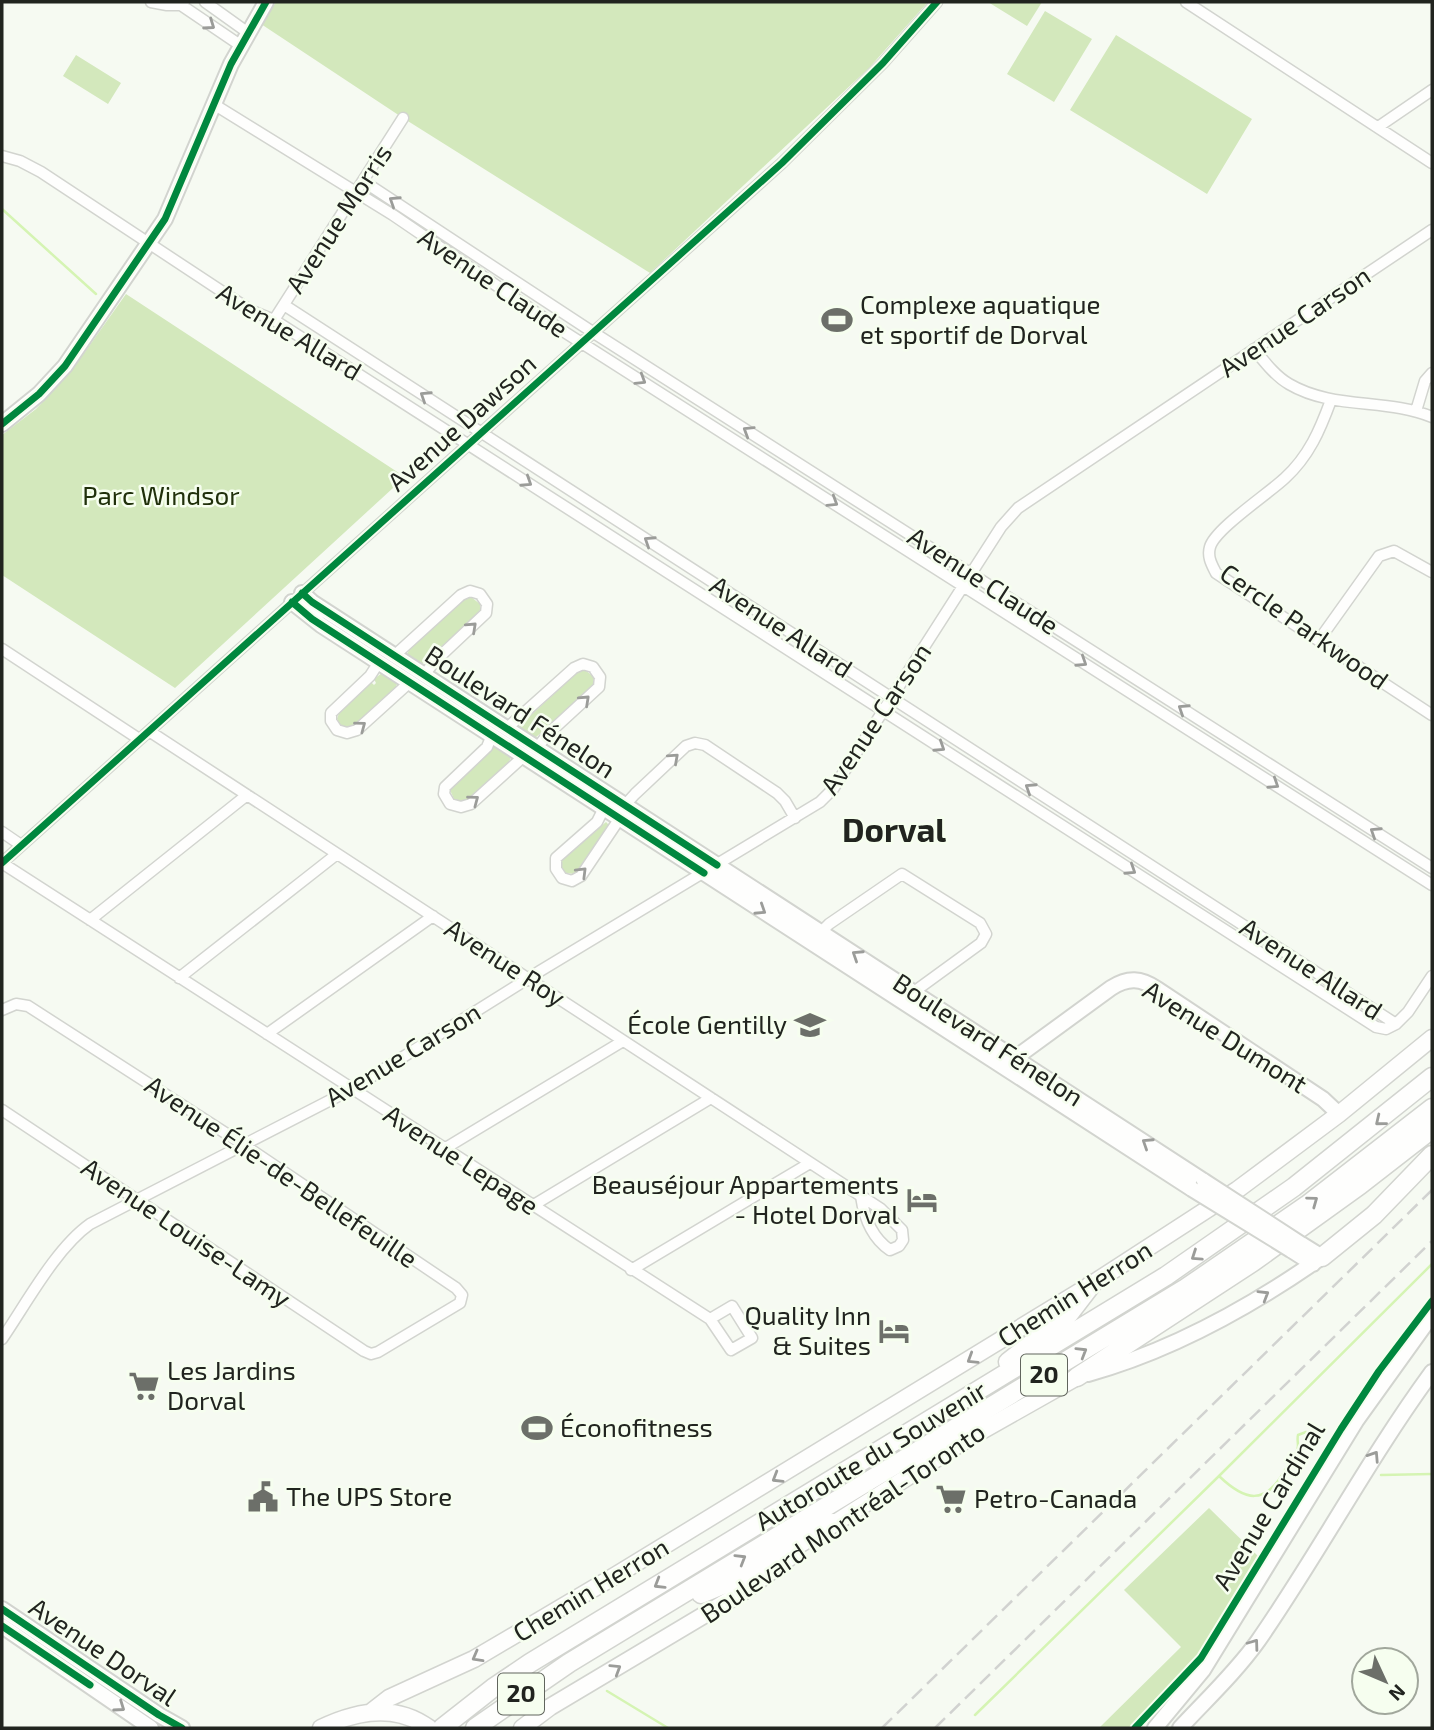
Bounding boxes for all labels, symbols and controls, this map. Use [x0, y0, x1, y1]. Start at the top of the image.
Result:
one-way arrow [202, 17, 215, 29]
street label: Avenue Morris [278, 138, 397, 298]
one-way arrow [388, 196, 401, 209]
street label: Avenue Claude [413, 220, 574, 343]
street label: Avenue Carson [1213, 259, 1376, 383]
street label: Avenue Allard [212, 275, 368, 386]
place label: Complexe aquatique et sportif de Dorval [860, 288, 1100, 349]
sports icon: Complexe aquatique et sportif de Dorval [820, 303, 854, 337]
street label: Avenue Dawson [380, 347, 542, 497]
one-way arrow [633, 372, 646, 385]
one-way arrow [420, 392, 433, 405]
one-way arrow [743, 426, 756, 439]
one-way arrow [519, 473, 532, 486]
park label: Parc Windsor [82, 479, 240, 510]
one-way arrow [825, 494, 838, 507]
street label: Avenue Claude [903, 520, 1065, 640]
one-way arrow [643, 536, 656, 549]
street label: Cercle Parkwood [1215, 556, 1395, 695]
street label: Avenue Allard [705, 568, 859, 683]
one-way arrow [464, 623, 477, 635]
street label: Avenue Carson [813, 637, 937, 800]
street label: Boulevard Fénelon [420, 638, 622, 784]
one-way arrow [1075, 653, 1088, 666]
one-way arrow [577, 696, 590, 709]
one-way arrow [1178, 704, 1191, 717]
one-way arrow [353, 721, 365, 734]
one-way arrow [933, 739, 946, 752]
one-way arrow [666, 754, 679, 766]
one-way arrow [1266, 776, 1279, 788]
one-way arrow [1025, 783, 1038, 796]
one-way arrow [466, 795, 479, 808]
district label: Dorval [842, 809, 946, 849]
one-way arrow [1369, 827, 1382, 840]
one-way arrow [1124, 862, 1137, 875]
one-way arrow [573, 868, 586, 881]
one-way arrow [753, 901, 766, 914]
street label: Avenue Allard [1235, 910, 1389, 1025]
street label: Avenue Roy [440, 911, 572, 1012]
one-way arrow [851, 951, 864, 964]
street label: Boulevard Fénelon [888, 966, 1090, 1112]
street label: Avenue Dumont [1138, 973, 1314, 1099]
street label: Avenue Carson [319, 995, 485, 1112]
place label: École Gentilly [627, 1008, 787, 1039]
school or university icon: École Gentilly [793, 1008, 827, 1042]
street label: Avenue Élie-de-Bellefeuille [140, 1068, 424, 1274]
street label: Avenue Lepage [379, 1097, 545, 1220]
one-way arrow [1375, 1113, 1388, 1125]
one-way arrow [1141, 1139, 1154, 1152]
street label: Avenue Louise-Lamy [76, 1150, 297, 1313]
place label: Beauséjour Appartements - Hotel Dorval [592, 1168, 899, 1229]
hotel icon: Beauséjour Appartements - Hotel Dorval [905, 1183, 939, 1217]
one-way arrow [1305, 1196, 1318, 1209]
street label: Chemin Herron [991, 1233, 1157, 1352]
one-way arrow [1191, 1247, 1204, 1260]
one-way arrow [1257, 1290, 1270, 1303]
place label: Quality Inn & Suites [744, 1299, 871, 1360]
hotel icon: Quality Inn & Suites [877, 1314, 911, 1348]
one-way arrow [1074, 1348, 1087, 1361]
one-way arrow [966, 1351, 979, 1364]
place label: Les Jardins Dorval [167, 1354, 296, 1415]
road number: 20 [1021, 1354, 1067, 1395]
supermarket icon: Les Jardins Dorval [127, 1369, 161, 1403]
street label: Autoroute du Souvenir [749, 1373, 991, 1536]
sports icon: Éconofitness [520, 1411, 554, 1445]
place label: Éconofitness [560, 1411, 713, 1442]
street label: Boulevard Montréal-Toronto [694, 1415, 990, 1629]
street label: Avenue Cardinal [1205, 1415, 1330, 1595]
one-way arrow [1366, 1451, 1379, 1464]
one-way arrow [772, 1469, 785, 1482]
public building icon: The UPS Store [246, 1480, 280, 1514]
place label: The UPS Store [286, 1480, 452, 1511]
supermarket icon: Petro-Canada [934, 1482, 968, 1516]
place label: Petro-Canada [974, 1482, 1137, 1513]
street label: Chemin Herron [507, 1530, 674, 1647]
one-way arrow [733, 1554, 746, 1567]
one-way arrow [654, 1576, 667, 1589]
street label: Avenue Dorval [24, 1590, 184, 1712]
one-way arrow [1246, 1639, 1259, 1652]
north arrow [1350, 1646, 1420, 1716]
one-way arrow [471, 1649, 484, 1662]
one-way arrow [608, 1665, 621, 1678]
road number: 20 [498, 1674, 544, 1714]
text: N [1385, 1680, 1411, 1706]
one-way arrow [112, 1699, 125, 1711]

